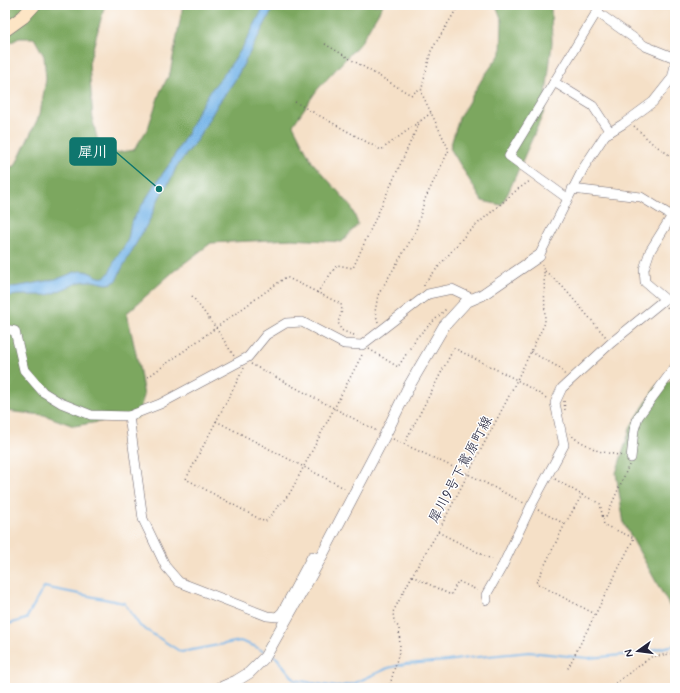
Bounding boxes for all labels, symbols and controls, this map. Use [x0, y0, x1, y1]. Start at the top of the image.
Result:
callout: 犀川 [70, 138, 116, 165]
text: 犀川 [78, 143, 108, 163]
street label: 犀川9号下鴛原町線 [425, 413, 497, 526]
north arrow [618, 631, 658, 671]
text: N [622, 648, 637, 658]

